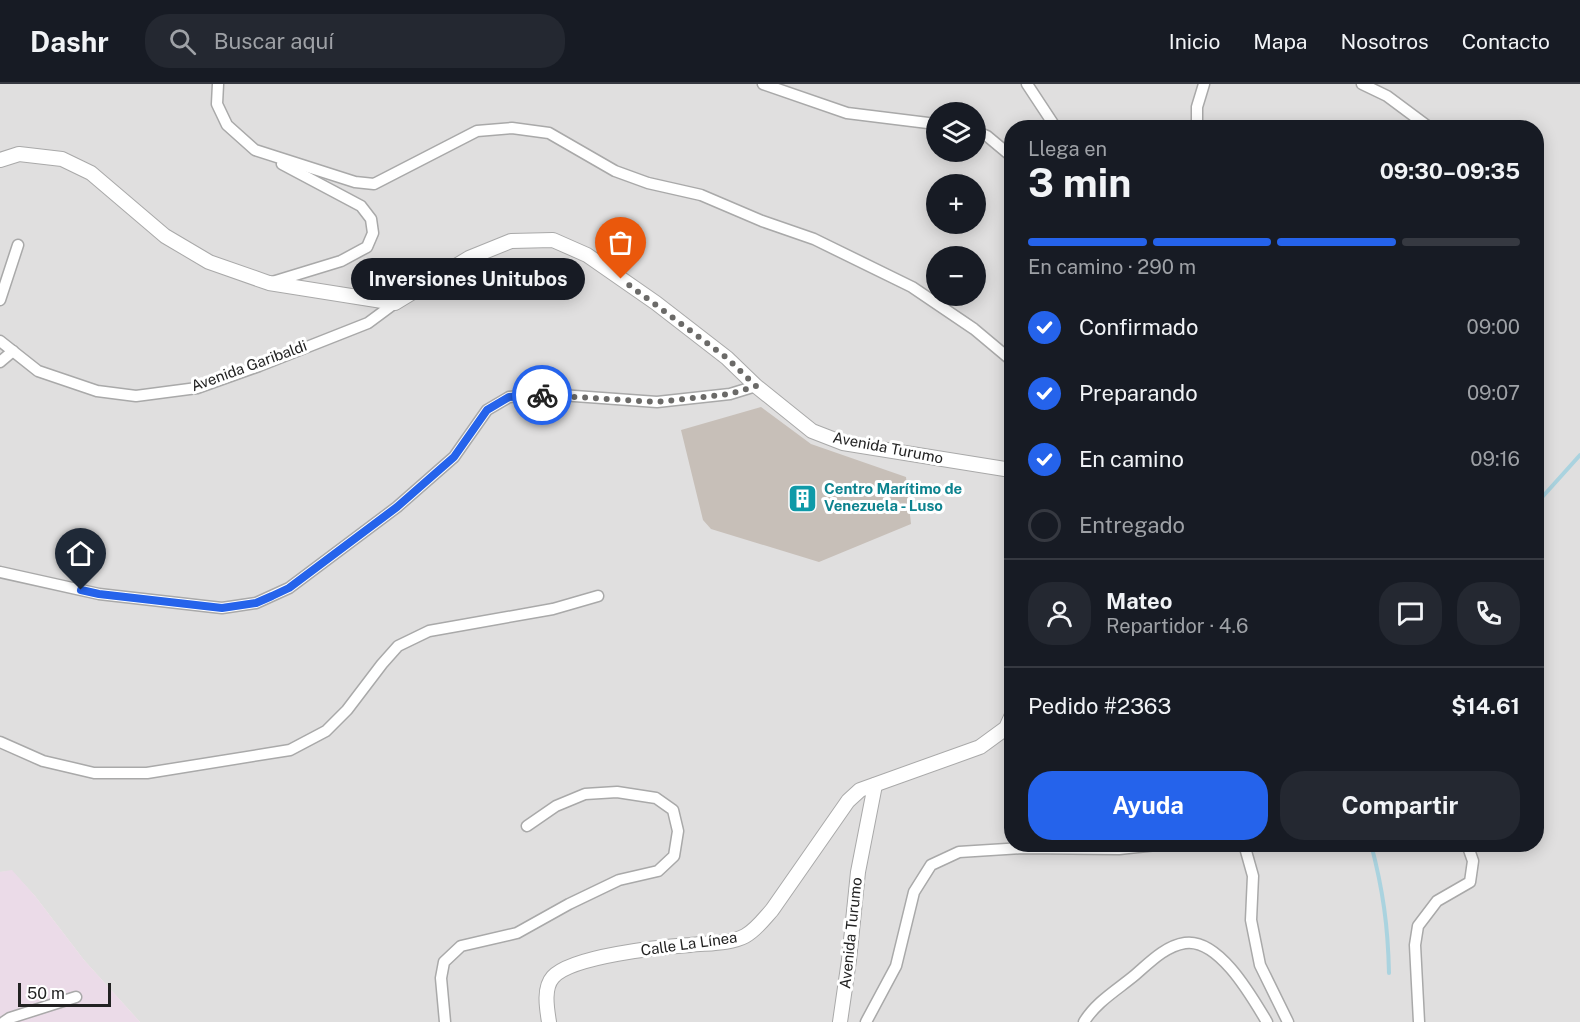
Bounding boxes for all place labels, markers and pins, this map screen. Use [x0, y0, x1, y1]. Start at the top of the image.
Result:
pin [595, 217, 646, 279]
callout: Inversiones Unitubos [351, 258, 585, 300]
place label: Centro Marítimo de Venezuela - Luso [824, 480, 962, 514]
building icon: Centro Marítimo de Venezuela - Luso [787, 482, 819, 514]
pin [55, 528, 106, 590]

